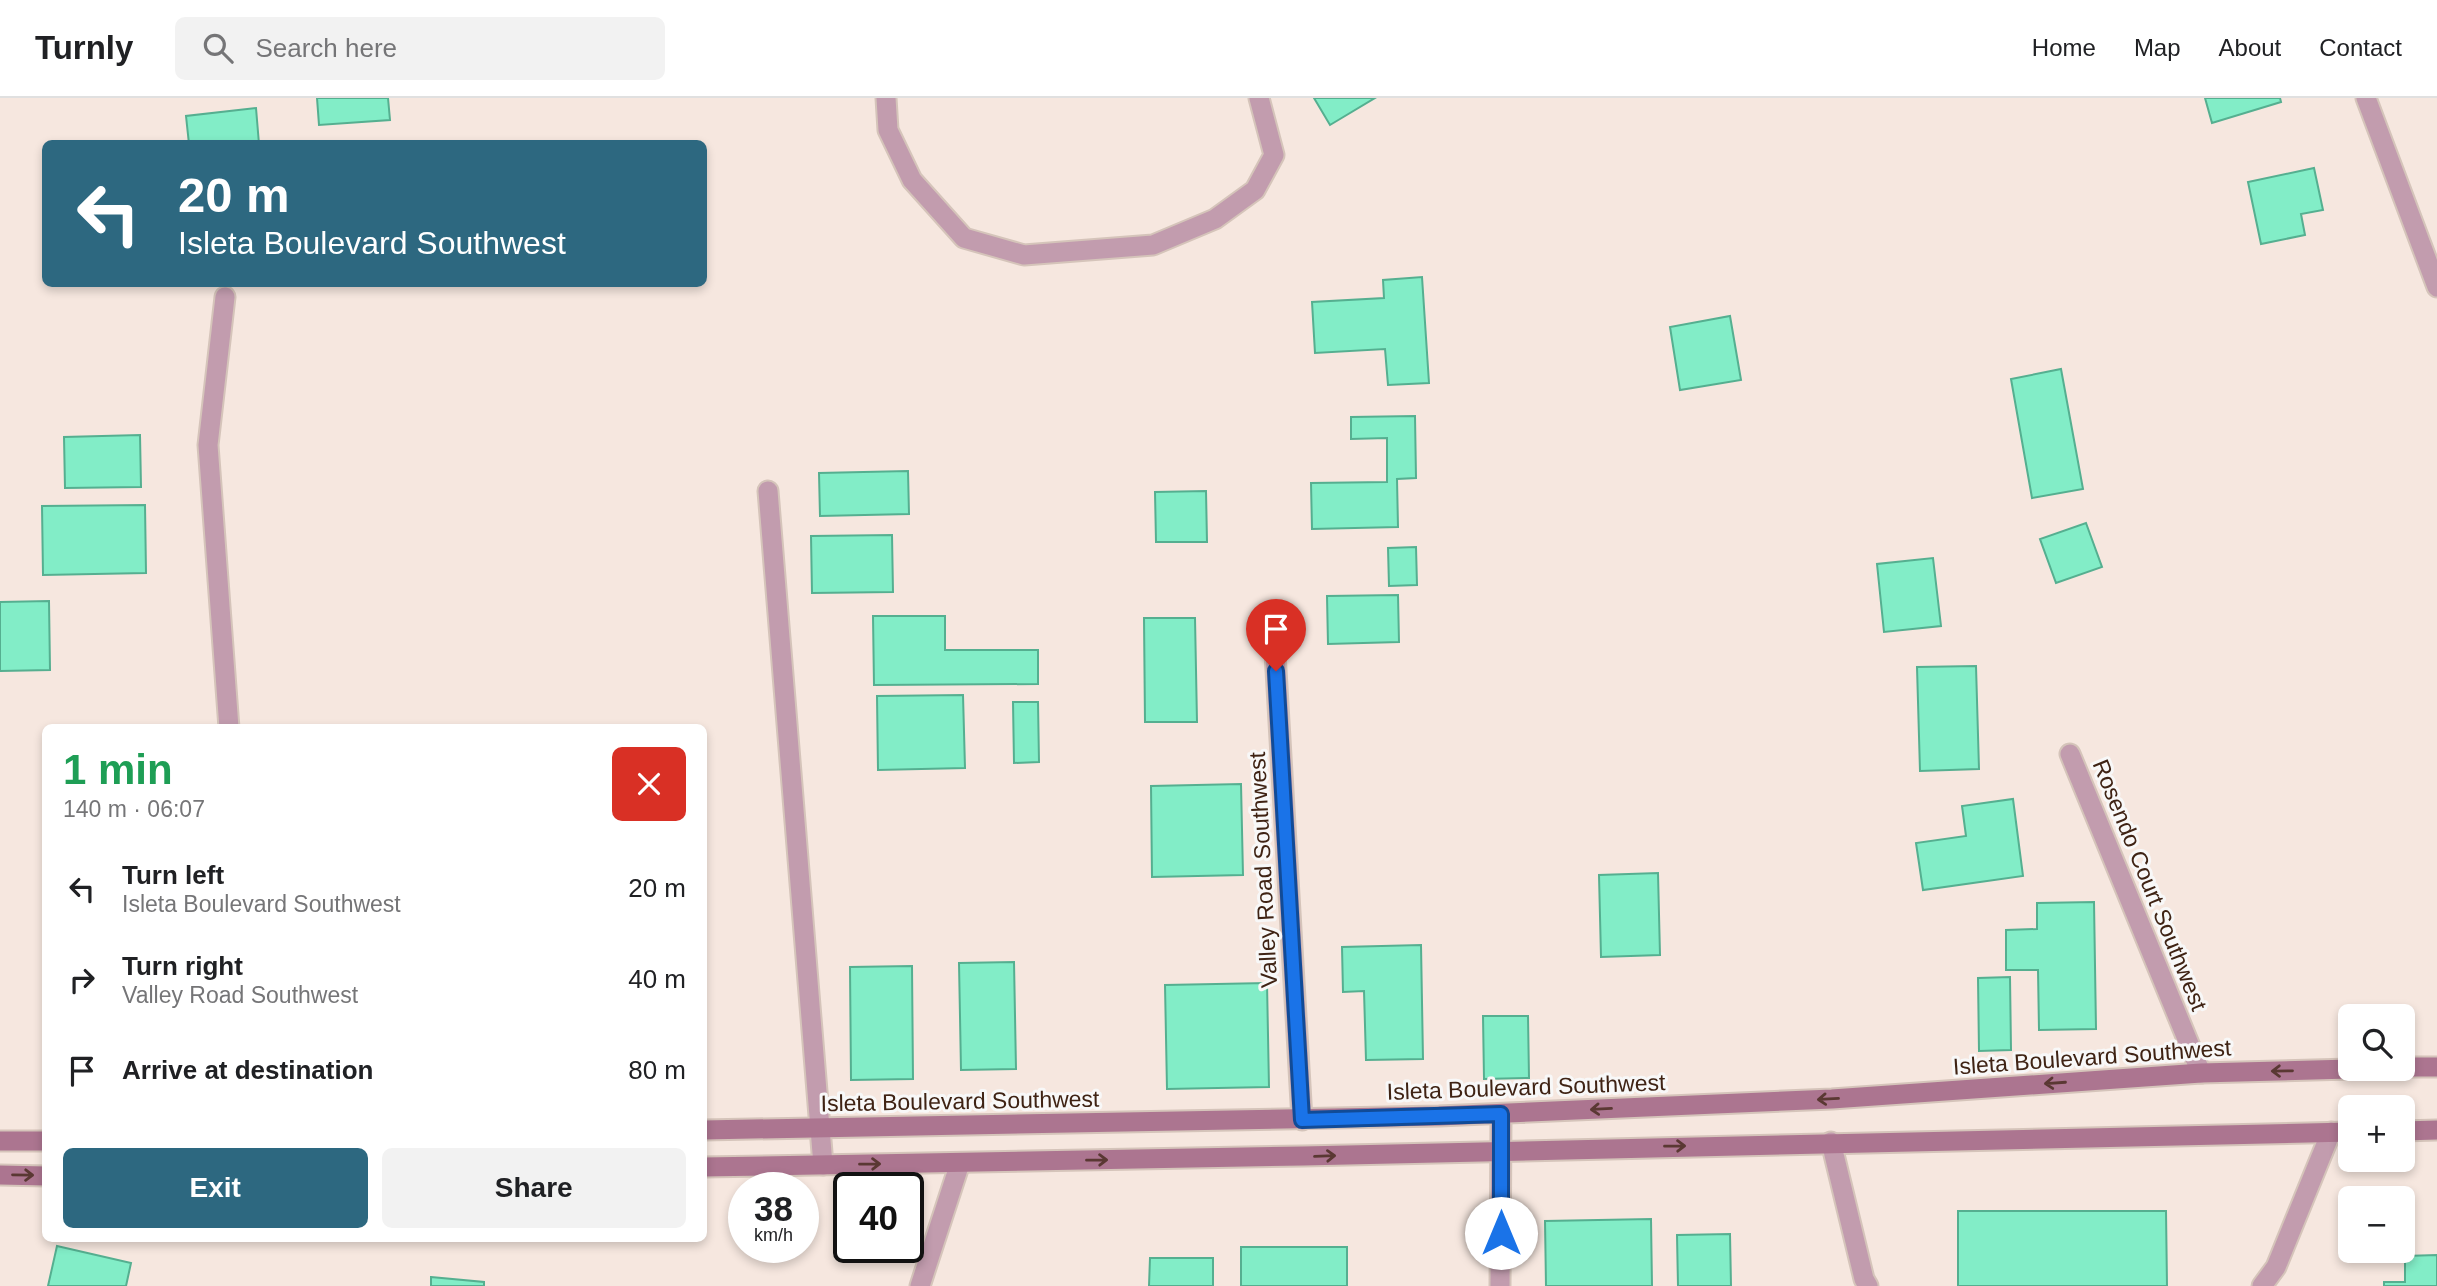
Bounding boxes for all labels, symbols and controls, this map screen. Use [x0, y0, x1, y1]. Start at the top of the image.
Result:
search box [175, 17, 665, 80]
text: Turnly [35, 29, 133, 66]
icon: search [199, 29, 237, 67]
text: Search here [255, 33, 397, 63]
text: Home [2032, 34, 2096, 61]
text: Map [2134, 34, 2181, 61]
text: About [2219, 34, 2281, 61]
text: Contact [2319, 34, 2402, 61]
icon: left [63, 168, 154, 259]
text: 20 m [178, 168, 290, 222]
text: Isleta Boulevard Southwest [178, 225, 566, 261]
pin [1246, 599, 1306, 671]
icon: arrive [1257, 610, 1295, 648]
text: 1 min [63, 746, 173, 793]
button: close [612, 747, 686, 821]
street label: Valley Road Southwest [1244, 751, 1282, 989]
street label: Rosendo Court Southwest [2088, 756, 2213, 1015]
text: 140 m · 06:07 [63, 796, 205, 822]
text: Turn left [122, 860, 224, 890]
icon: left [63, 870, 101, 908]
text: 20 m [628, 873, 686, 903]
text: Isleta Boulevard Southwest [122, 891, 401, 917]
text: Turn right [122, 951, 243, 981]
icon: right [63, 961, 101, 999]
text: 40 m [628, 964, 686, 994]
text: Valley Road Southwest [122, 982, 358, 1008]
map controls [2338, 1004, 2415, 1263]
button: search [2338, 1004, 2415, 1081]
street label: Isleta Boulevard Southwest [1952, 1034, 2233, 1080]
icon: arrive [63, 1052, 101, 1090]
text: Arrive at destination [122, 1055, 373, 1085]
text: 80 m [628, 1055, 686, 1085]
one-way arrow [2271, 1064, 2294, 1077]
street label: Isleta Boulevard Southwest [1386, 1069, 1666, 1105]
one-way arrow [2044, 1077, 2067, 1090]
street label: Isleta Boulevard Southwest [820, 1086, 1100, 1116]
one-way arrow [1817, 1092, 1840, 1105]
button: + [2338, 1095, 2415, 1172]
one-way arrow [1589, 1103, 1612, 1116]
one-way arrow [1663, 1140, 1686, 1153]
button: Exit [63, 1148, 368, 1228]
button: Share [382, 1148, 686, 1228]
one-way arrow [1313, 1149, 1336, 1162]
one-way arrow [1085, 1154, 1108, 1167]
one-way arrow [858, 1158, 881, 1171]
one-way arrow [11, 1169, 34, 1182]
speed limit sign: 40 [833, 1172, 924, 1263]
button: − [2338, 1186, 2415, 1263]
text: 38 [754, 1189, 793, 1228]
position arrow [1464, 1196, 1538, 1270]
text: km/h [754, 1225, 793, 1245]

